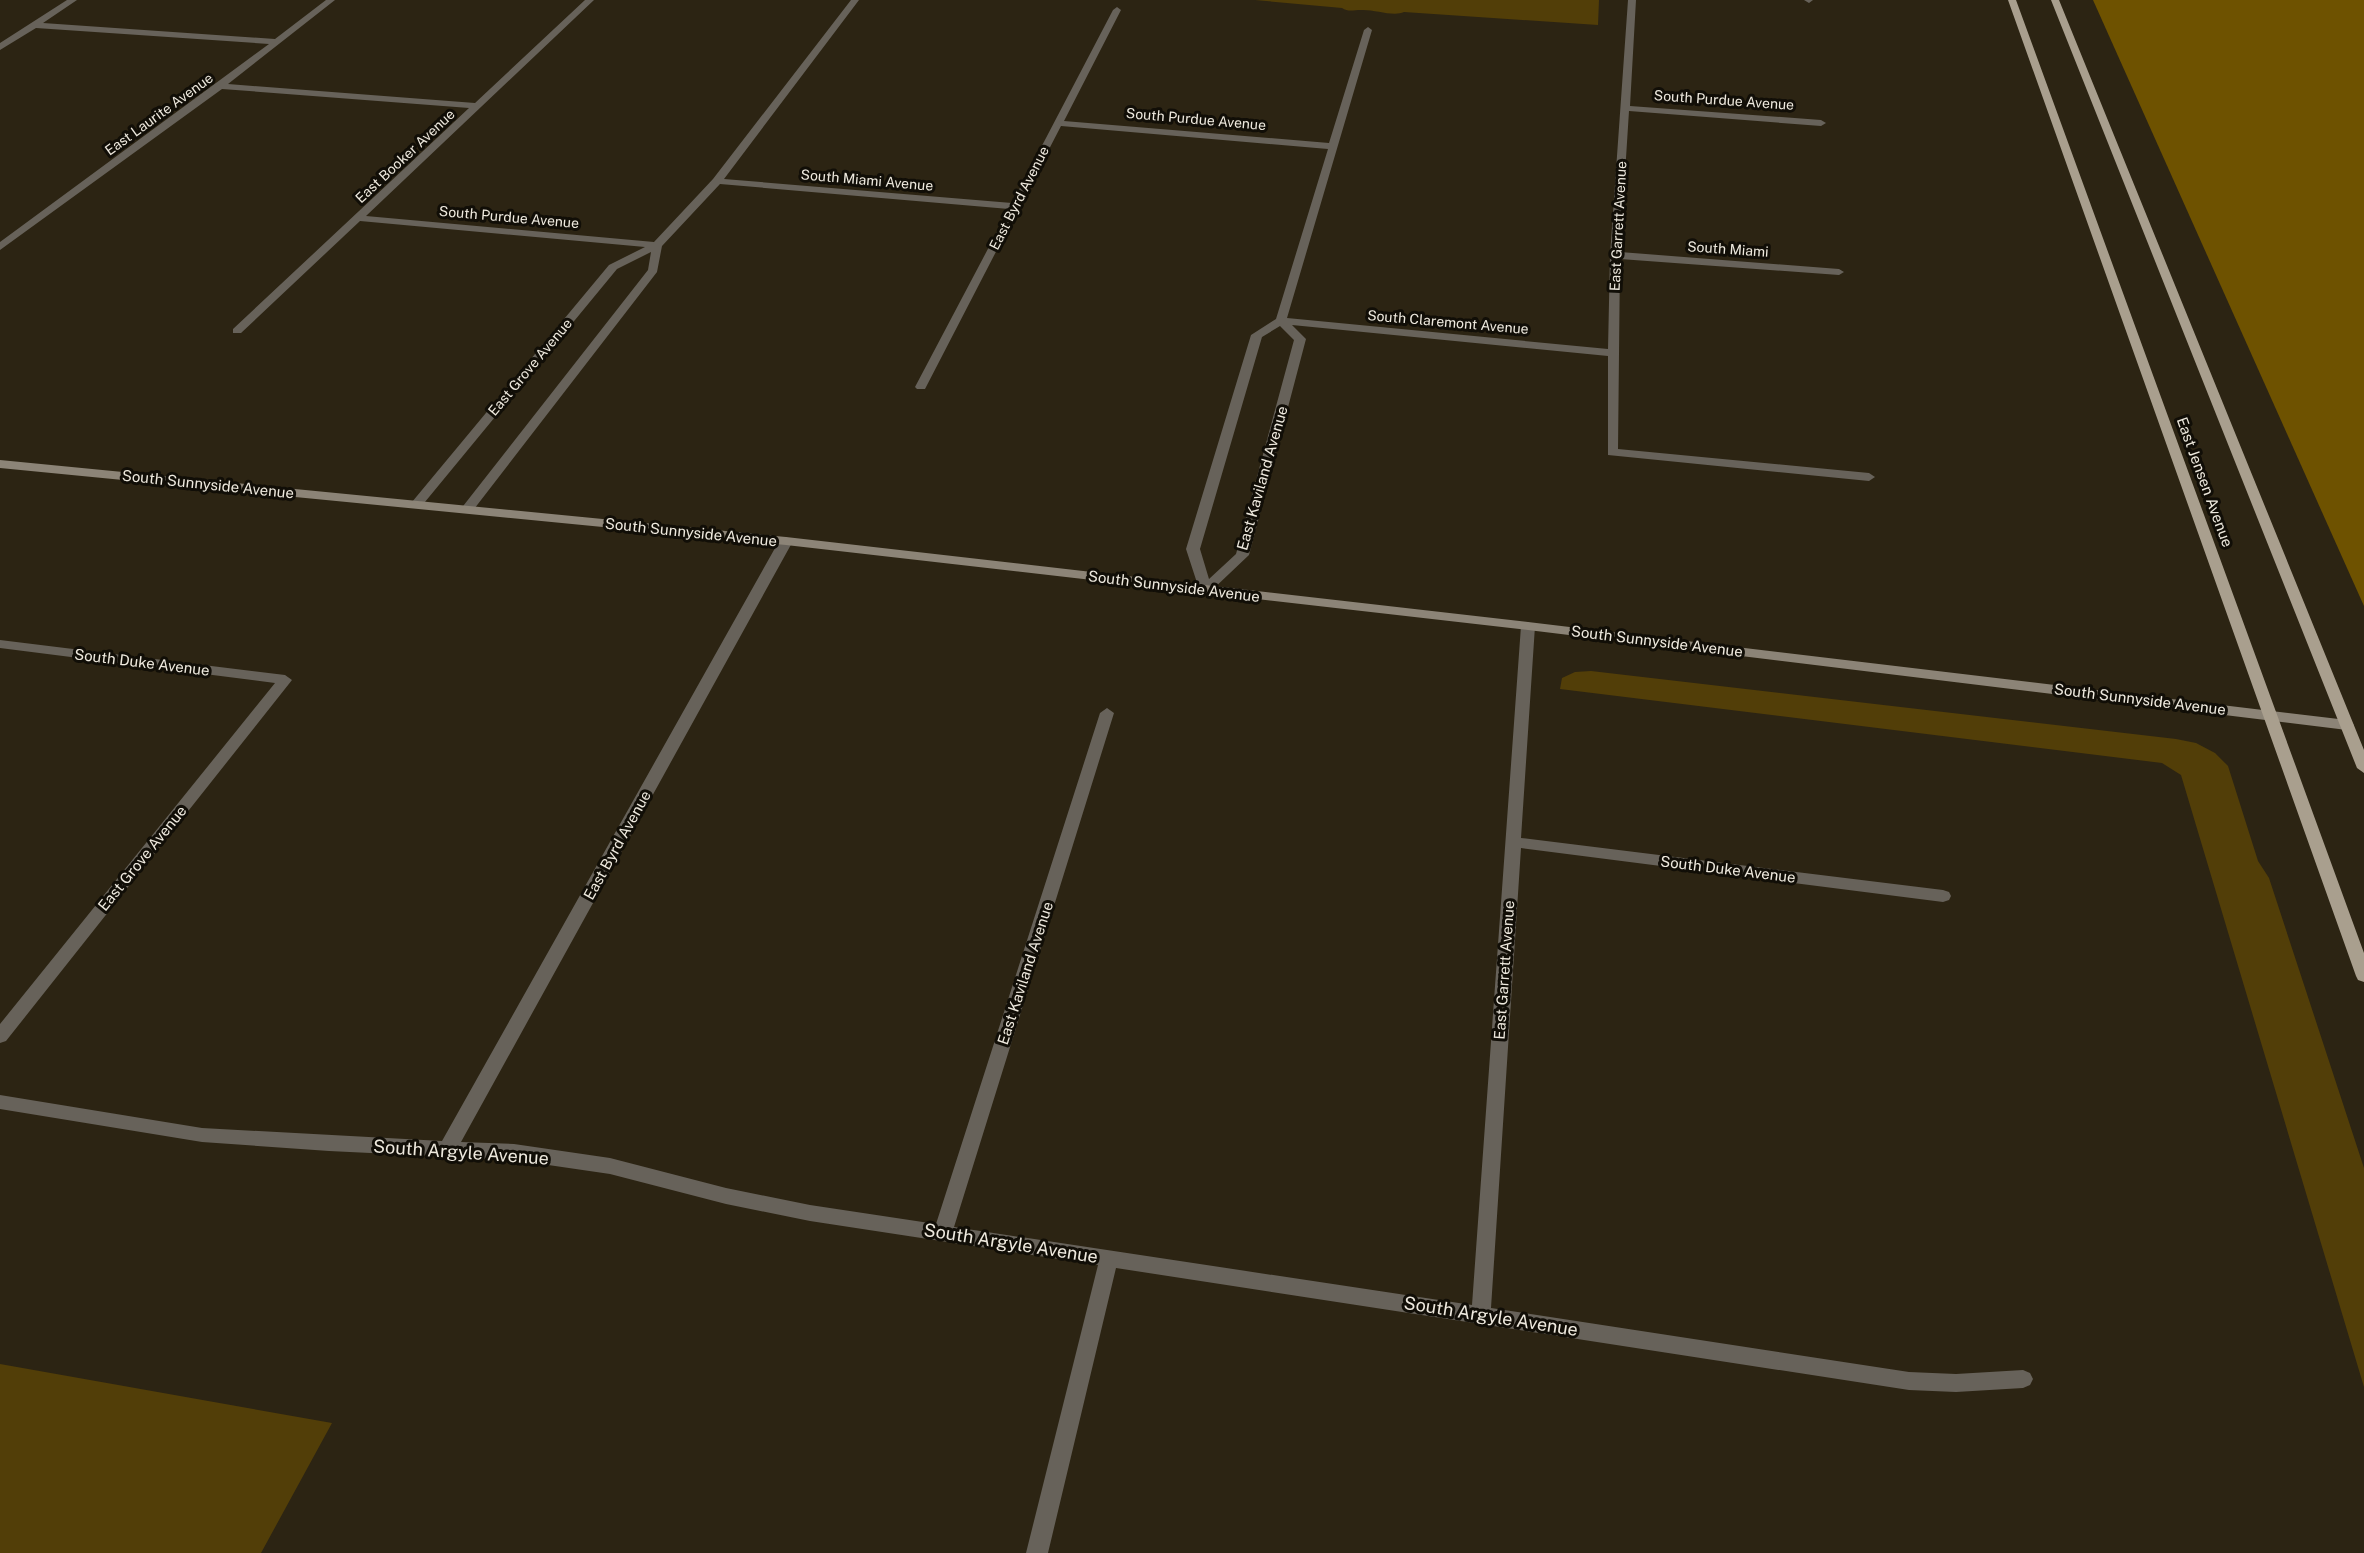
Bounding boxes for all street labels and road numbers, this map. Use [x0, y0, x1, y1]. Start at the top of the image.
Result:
street label: East Laurite Avenue [102, 69, 216, 158]
street label: South Purdue Avenue [1653, 87, 1795, 113]
street label: South Purdue Avenue [1125, 105, 1267, 133]
street label: East Booker Avenue [352, 106, 458, 206]
street label: East Byrd Avenue [986, 143, 1052, 252]
street label: East Garrett Avenue [1607, 161, 1629, 291]
street label: South Miami Avenue [800, 166, 934, 194]
street label: South Purdue Avenue [438, 203, 580, 231]
street label: South Miami [1687, 238, 1769, 260]
street label: South Claremont Avenue [1367, 307, 1529, 337]
street label: East Grove Avenue [485, 315, 575, 419]
street label: East Kaviland Avenue [1233, 404, 1291, 552]
street label: East Jensen Avenue [2174, 415, 2236, 549]
street label: South Sunnyside Avenue [121, 467, 295, 501]
street label: South Sunnyside Avenue [604, 515, 778, 549]
street label: South Sunnyside Avenue [1087, 567, 1261, 605]
street label: South Sunnyside Avenue [1570, 622, 1744, 660]
street label: South Duke Avenue [73, 645, 211, 679]
street label: South Sunnyside Avenue [2053, 680, 2227, 718]
street label: East Byrd Avenue [580, 787, 654, 903]
street label: East Grove Avenue [94, 802, 190, 914]
street label: South Duke Avenue [1659, 852, 1797, 886]
street label: East Kaviland Avenue [994, 899, 1056, 1047]
street label: East Garrett Avenue [1491, 900, 1517, 1040]
street label: South Argyle Avenue [372, 1135, 550, 1169]
street label: South Argyle Avenue [922, 1219, 1100, 1267]
street label: South Argyle Avenue [1402, 1292, 1580, 1340]

